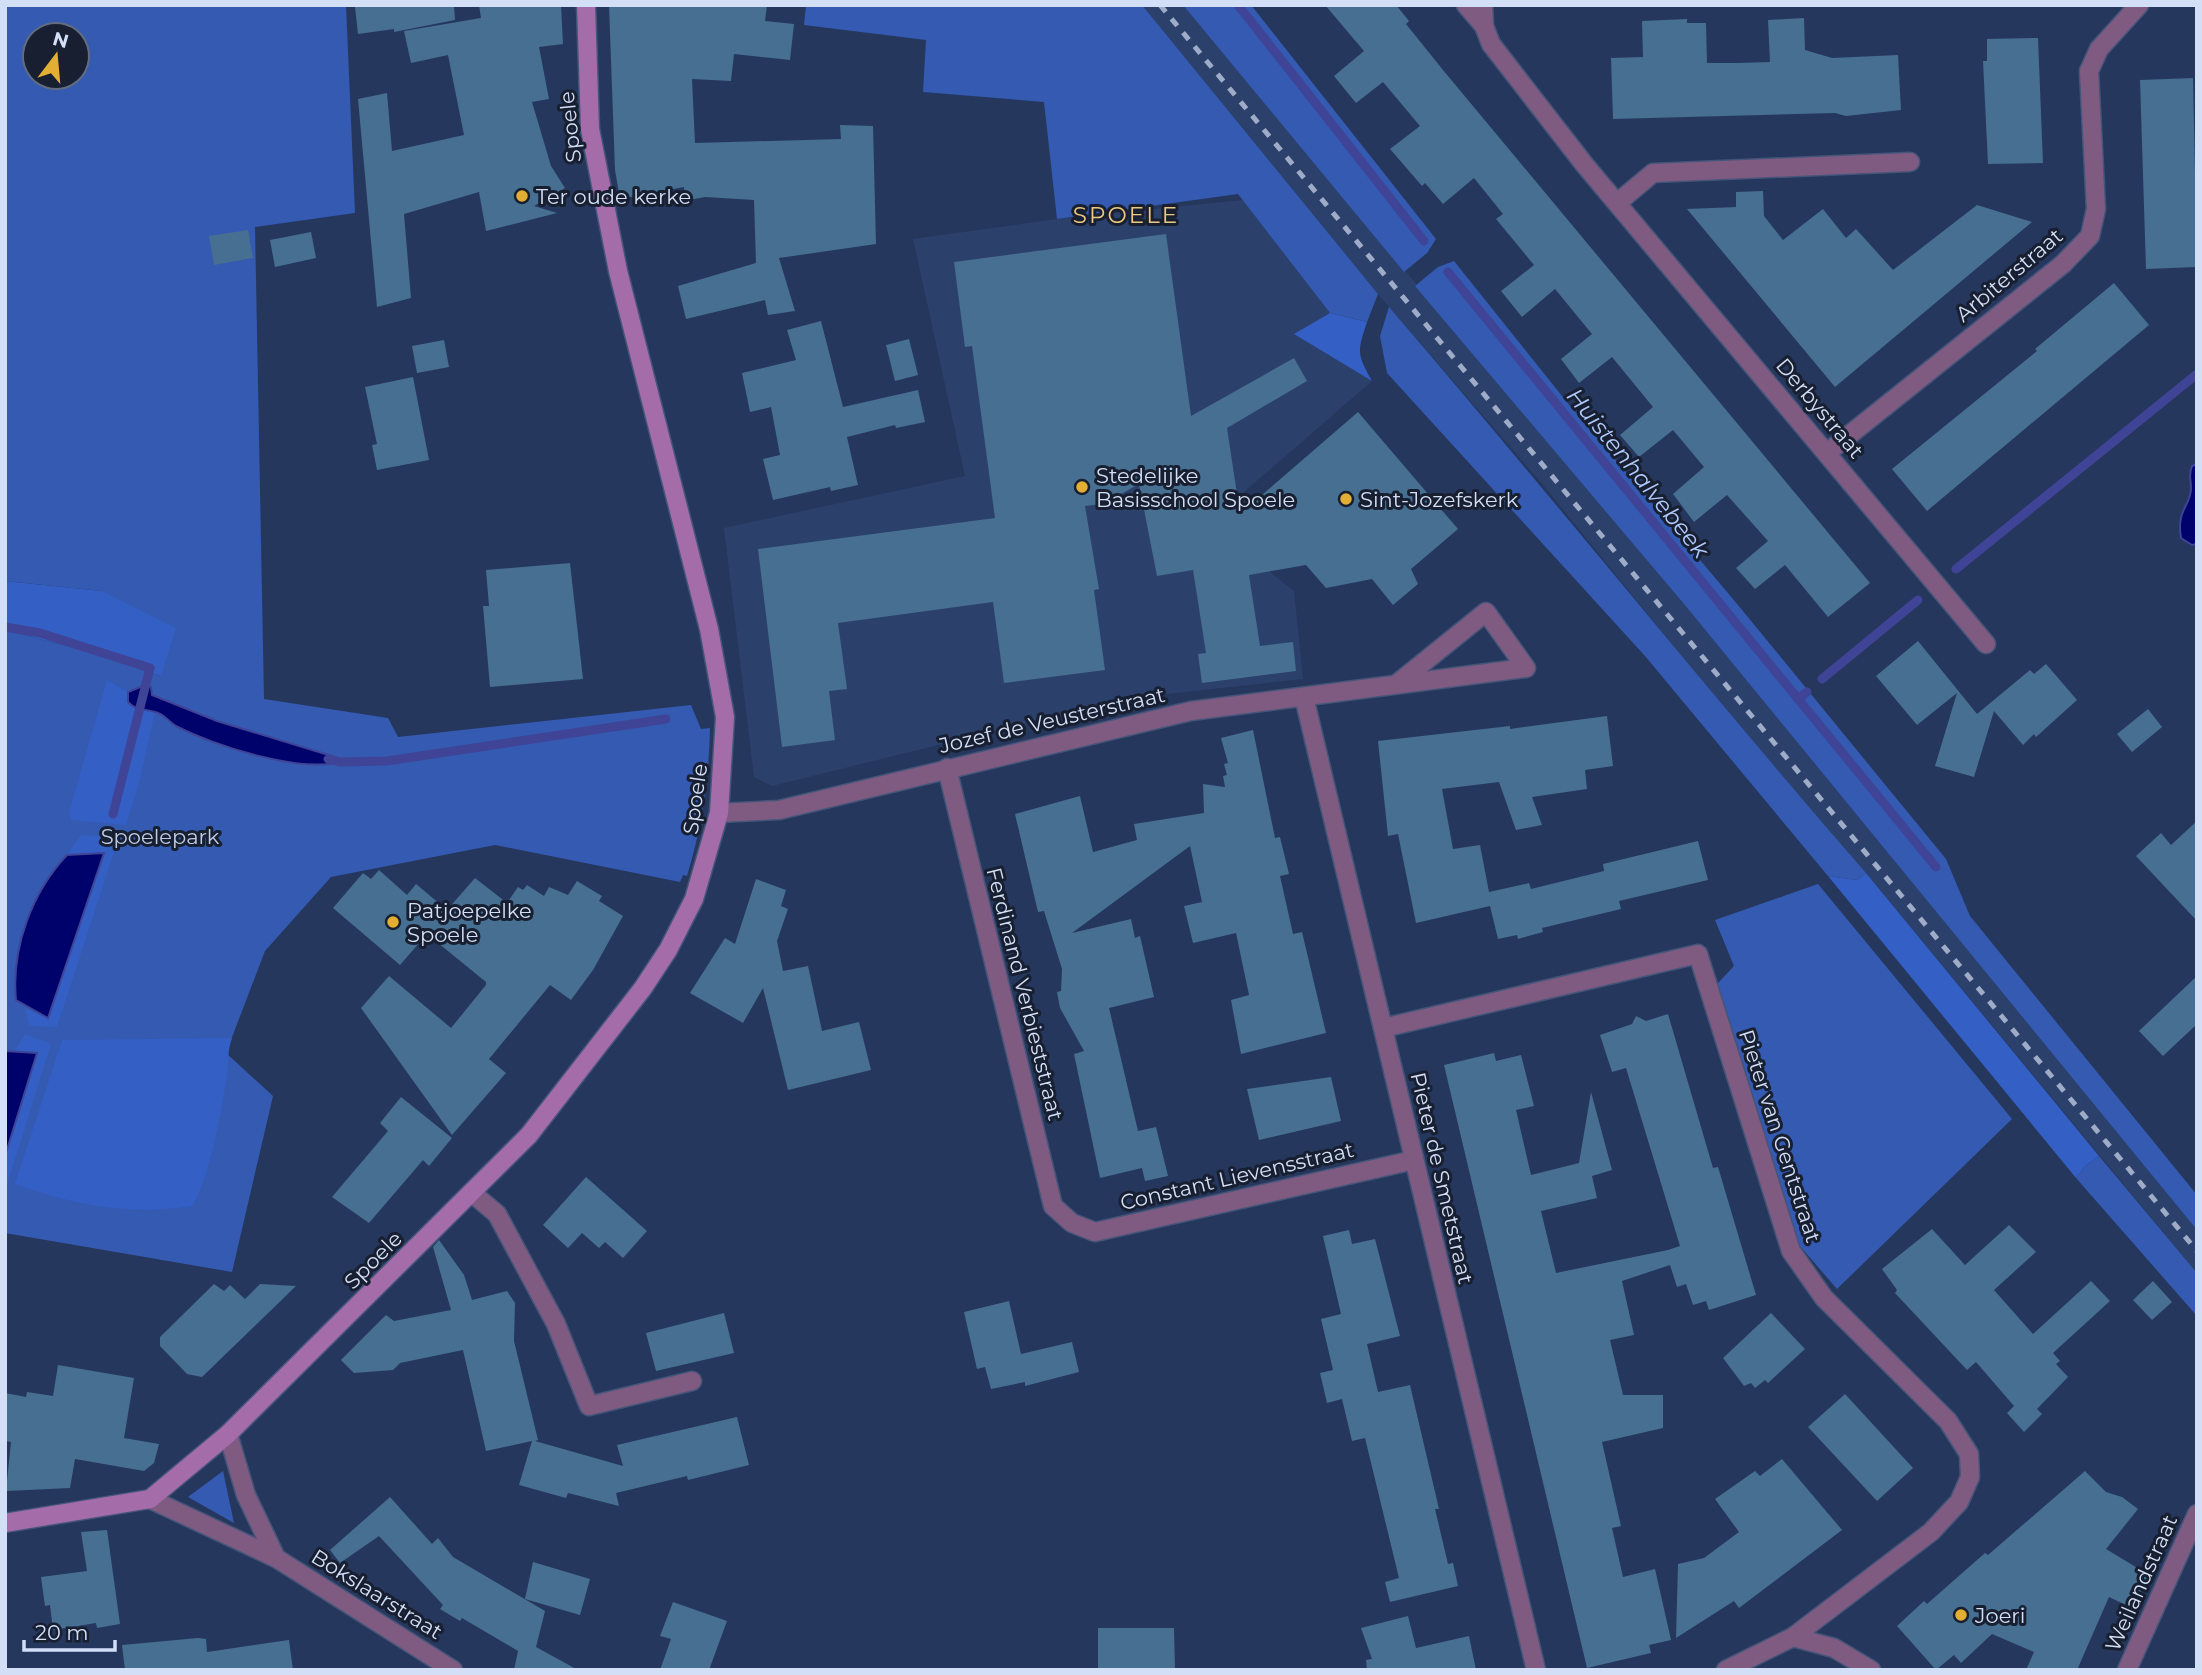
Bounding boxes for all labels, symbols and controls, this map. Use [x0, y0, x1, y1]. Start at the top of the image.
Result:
north arrow [21, 21, 91, 91]
text: N [50, 27, 71, 53]
street label: Spoele [554, 90, 586, 164]
place label: Ter oude kerke [536, 184, 691, 209]
marker: Ter oude kerke [514, 188, 530, 204]
district label: SPOELE [1073, 201, 1179, 229]
street label: Arbiterstraat [1950, 223, 2068, 327]
street label: Derbystraat [1771, 353, 1869, 463]
water label: Huistenhalvebeek [1561, 382, 1716, 565]
place label: Stedelijke Basisschool Spoele [1096, 463, 1295, 512]
marker: Stedelijke Basisschool Spoele [1074, 479, 1090, 495]
place label: Sint-Jozefskerk [1360, 487, 1519, 512]
marker: Sint-Jozefskerk [1338, 491, 1354, 507]
street label: Jozef de Veusterstraat [936, 682, 1167, 758]
street label: Spoele [678, 762, 712, 836]
park label: Spoelepark [101, 824, 220, 849]
street label: Ferdinand Verbieststraat [981, 865, 1069, 1123]
place label: Patjoepelke Spoele [407, 898, 532, 947]
marker: Patjoepelke Spoele [385, 914, 401, 930]
street label: Pieter van Gentstraat [1734, 1026, 1826, 1246]
street label: Pieter de Smetstraat [1405, 1070, 1479, 1286]
street label: Constant Lievensstraat [1118, 1137, 1356, 1215]
street label: Spoele [339, 1226, 407, 1294]
street label: Weilandstraat [2100, 1511, 2182, 1655]
street label: Bokslaarstraat [307, 1544, 447, 1644]
place label: Joeri [1974, 1603, 2025, 1628]
marker: Joeri [1953, 1607, 1969, 1623]
scale bar [24, 1608, 116, 1652]
text: 20 m [35, 1620, 89, 1645]

